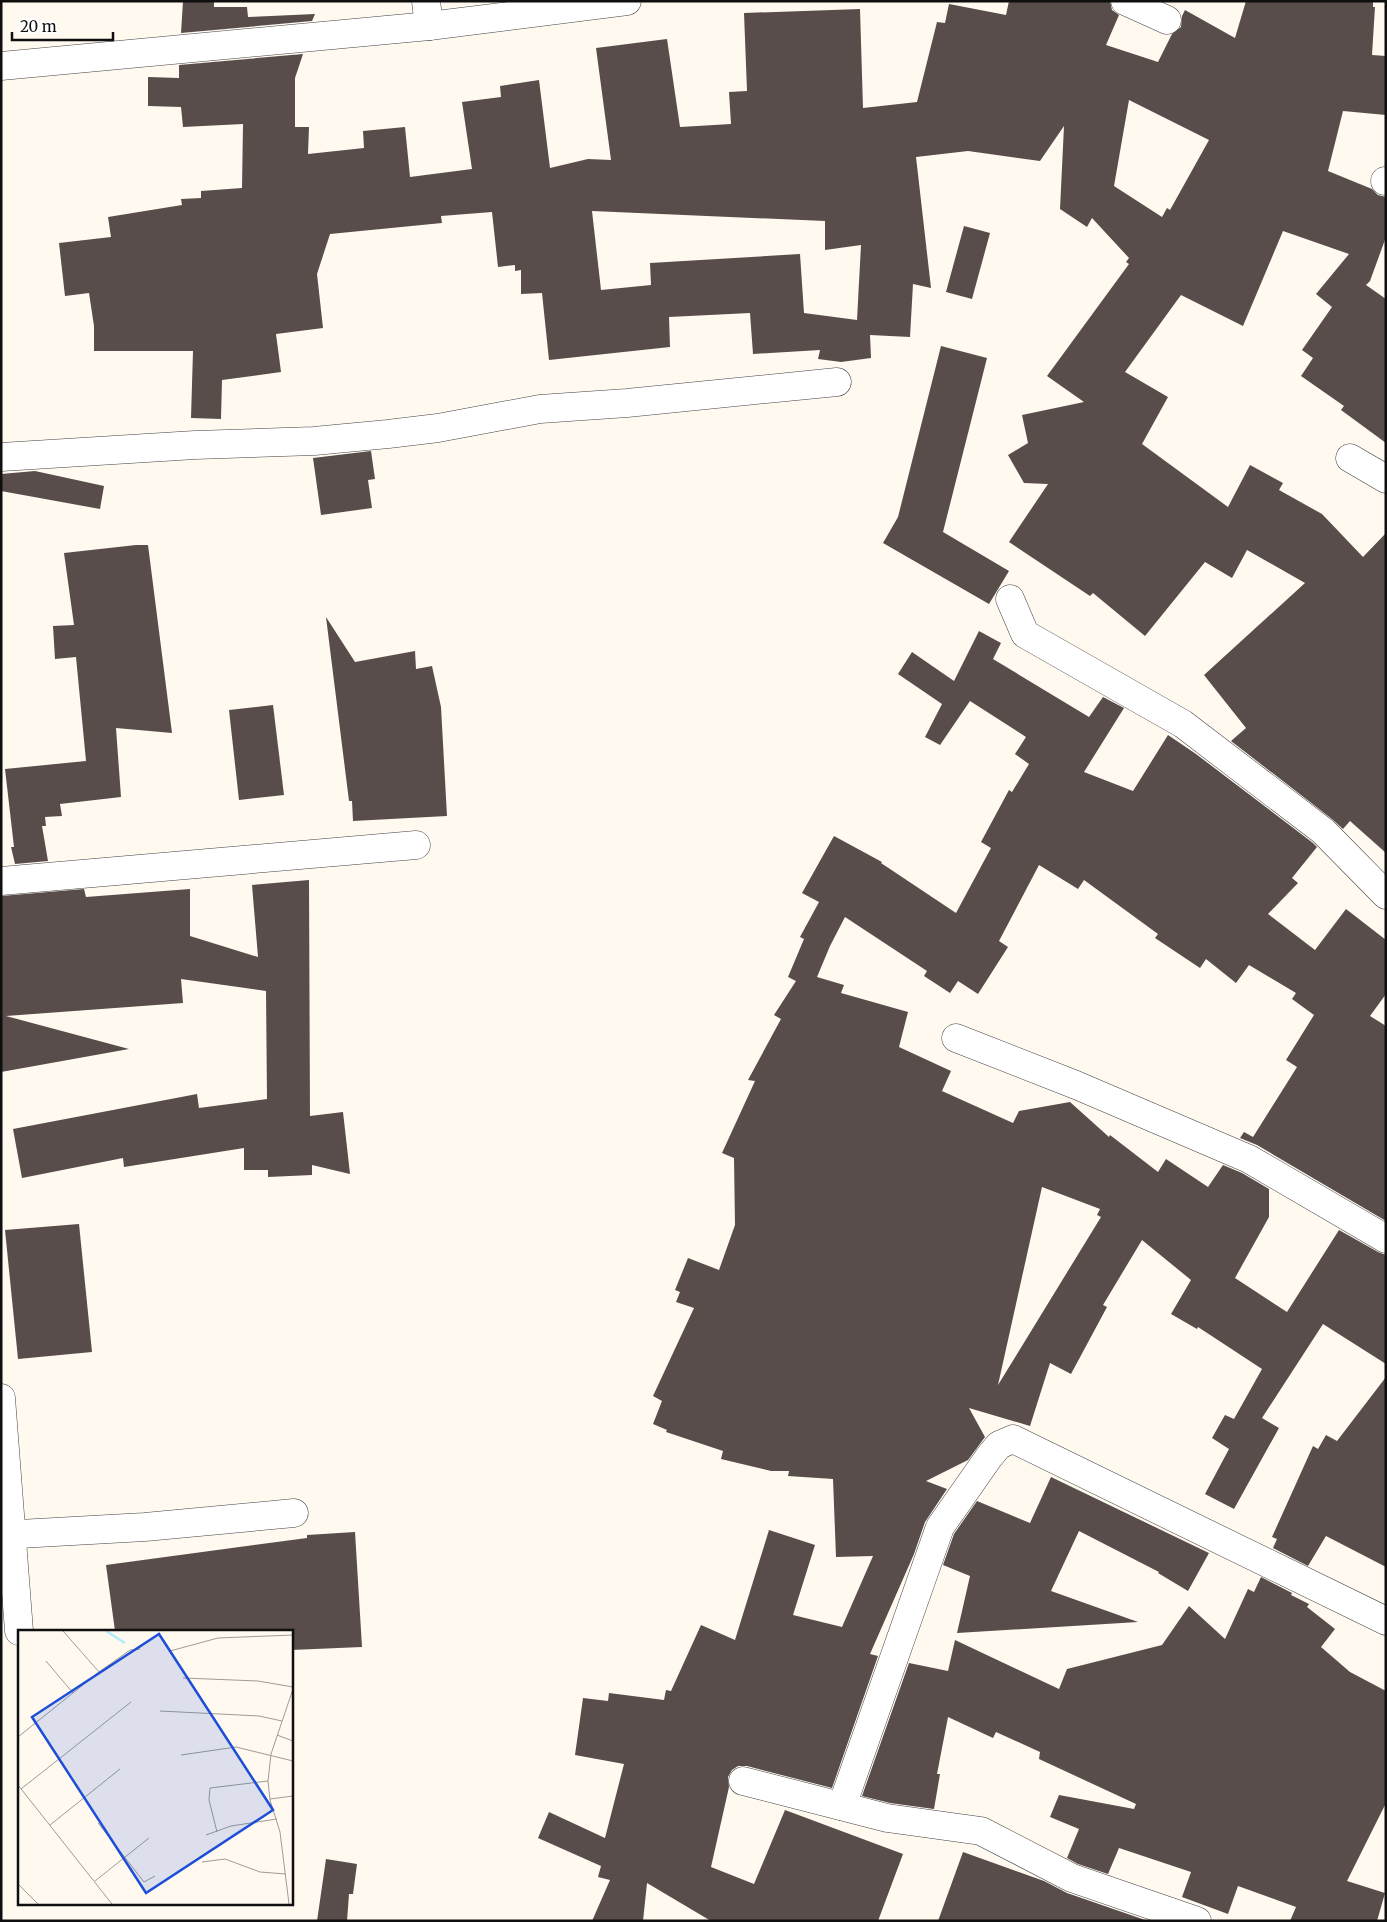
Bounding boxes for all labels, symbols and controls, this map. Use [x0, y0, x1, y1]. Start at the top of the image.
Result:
scale bar [12, 10, 114, 42]
text: 20 m [20, 17, 57, 36]
inset map [18, 1630, 292, 1904]

